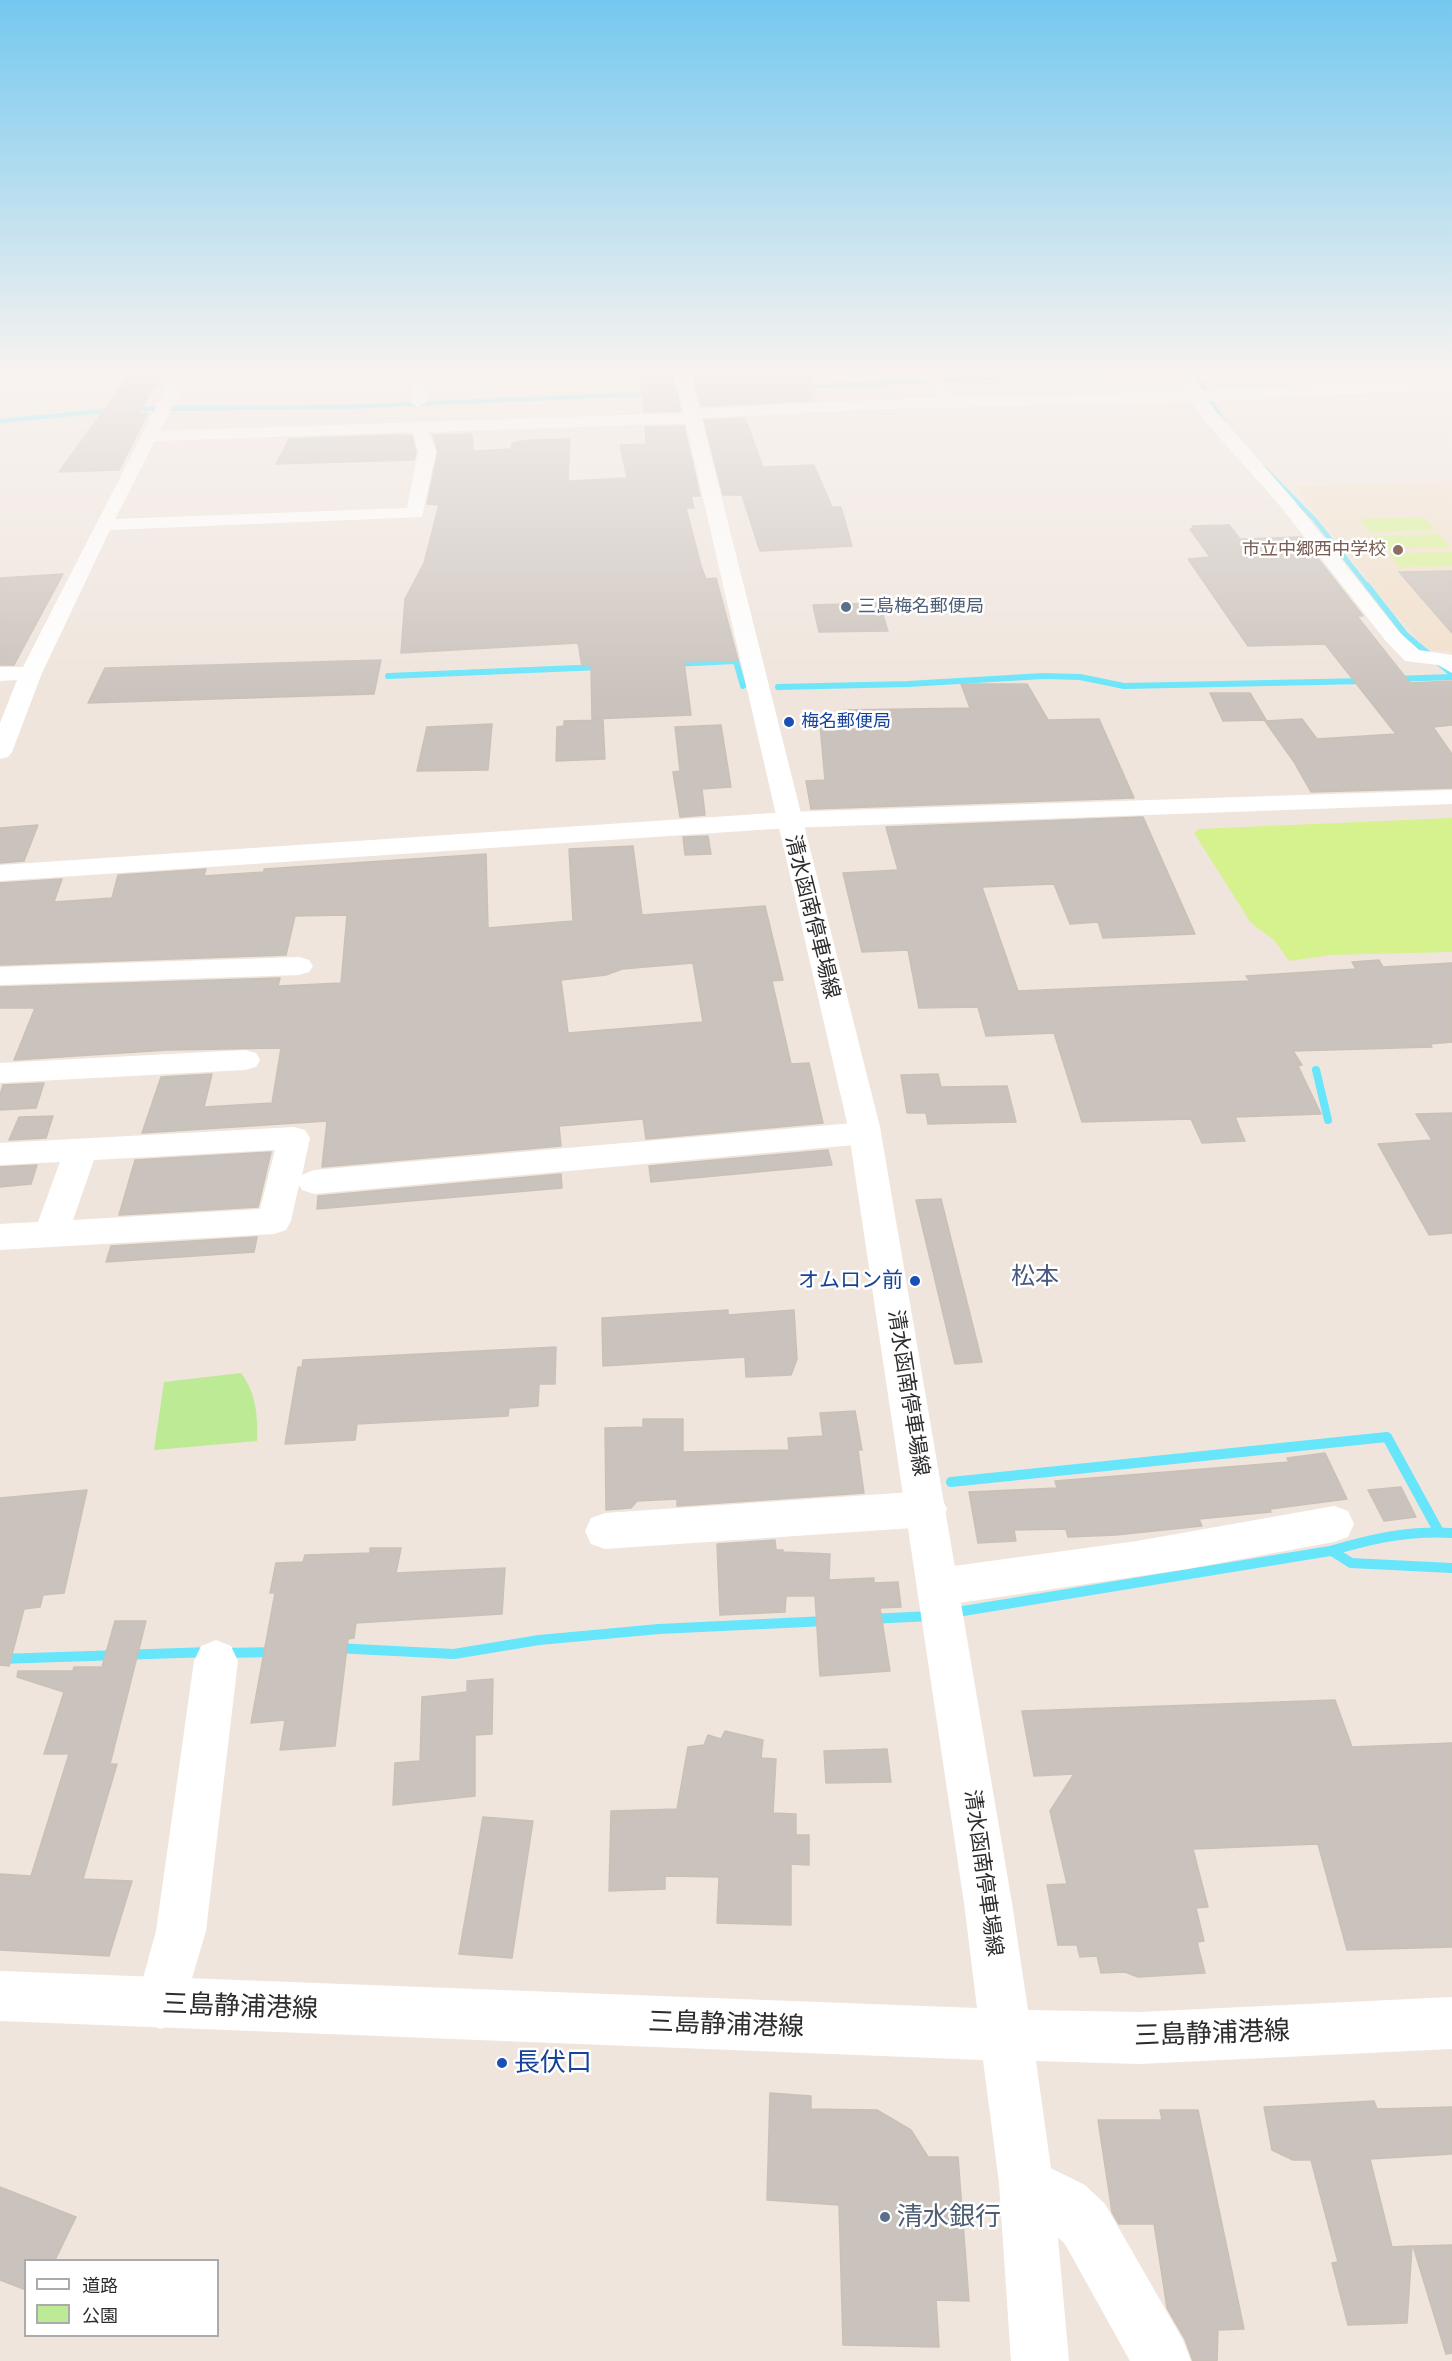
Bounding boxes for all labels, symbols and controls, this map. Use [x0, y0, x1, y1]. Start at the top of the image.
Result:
place label: 市立中郷西中学校 [1242, 539, 1386, 561]
marker: 市立中郷西中学校 [1391, 543, 1405, 557]
place label: 三島梅名郵便局 [858, 596, 984, 618]
marker: 三島梅名郵便局 [839, 600, 853, 614]
place label: 梅名郵便局 [801, 711, 891, 733]
marker: 梅名郵便局 [782, 715, 796, 729]
street label: 清水函南停車場線 [779, 832, 845, 1002]
district label: 松本 [1011, 1263, 1059, 1291]
place label: オムロン前 [798, 1268, 903, 1294]
marker: オムロン前 [908, 1274, 922, 1288]
street label: 清水函南停車場線 [882, 1308, 934, 1478]
street label: 清水函南停車場線 [959, 1788, 1007, 1958]
street label: 三島静浦港線 [162, 1989, 318, 2025]
street label: 三島静浦港線 [648, 2007, 804, 2043]
street label: 三島静浦港線 [1134, 2016, 1290, 2052]
place label: 長伏口 [514, 2047, 592, 2079]
marker: 長伏口 [495, 2056, 509, 2070]
place label: 清水銀行 [897, 2201, 1001, 2233]
marker: 清水銀行 [878, 2210, 892, 2224]
legend [24, 2259, 219, 2337]
text: 道路 [82, 2275, 118, 2297]
text: 公園 [82, 2305, 118, 2327]

